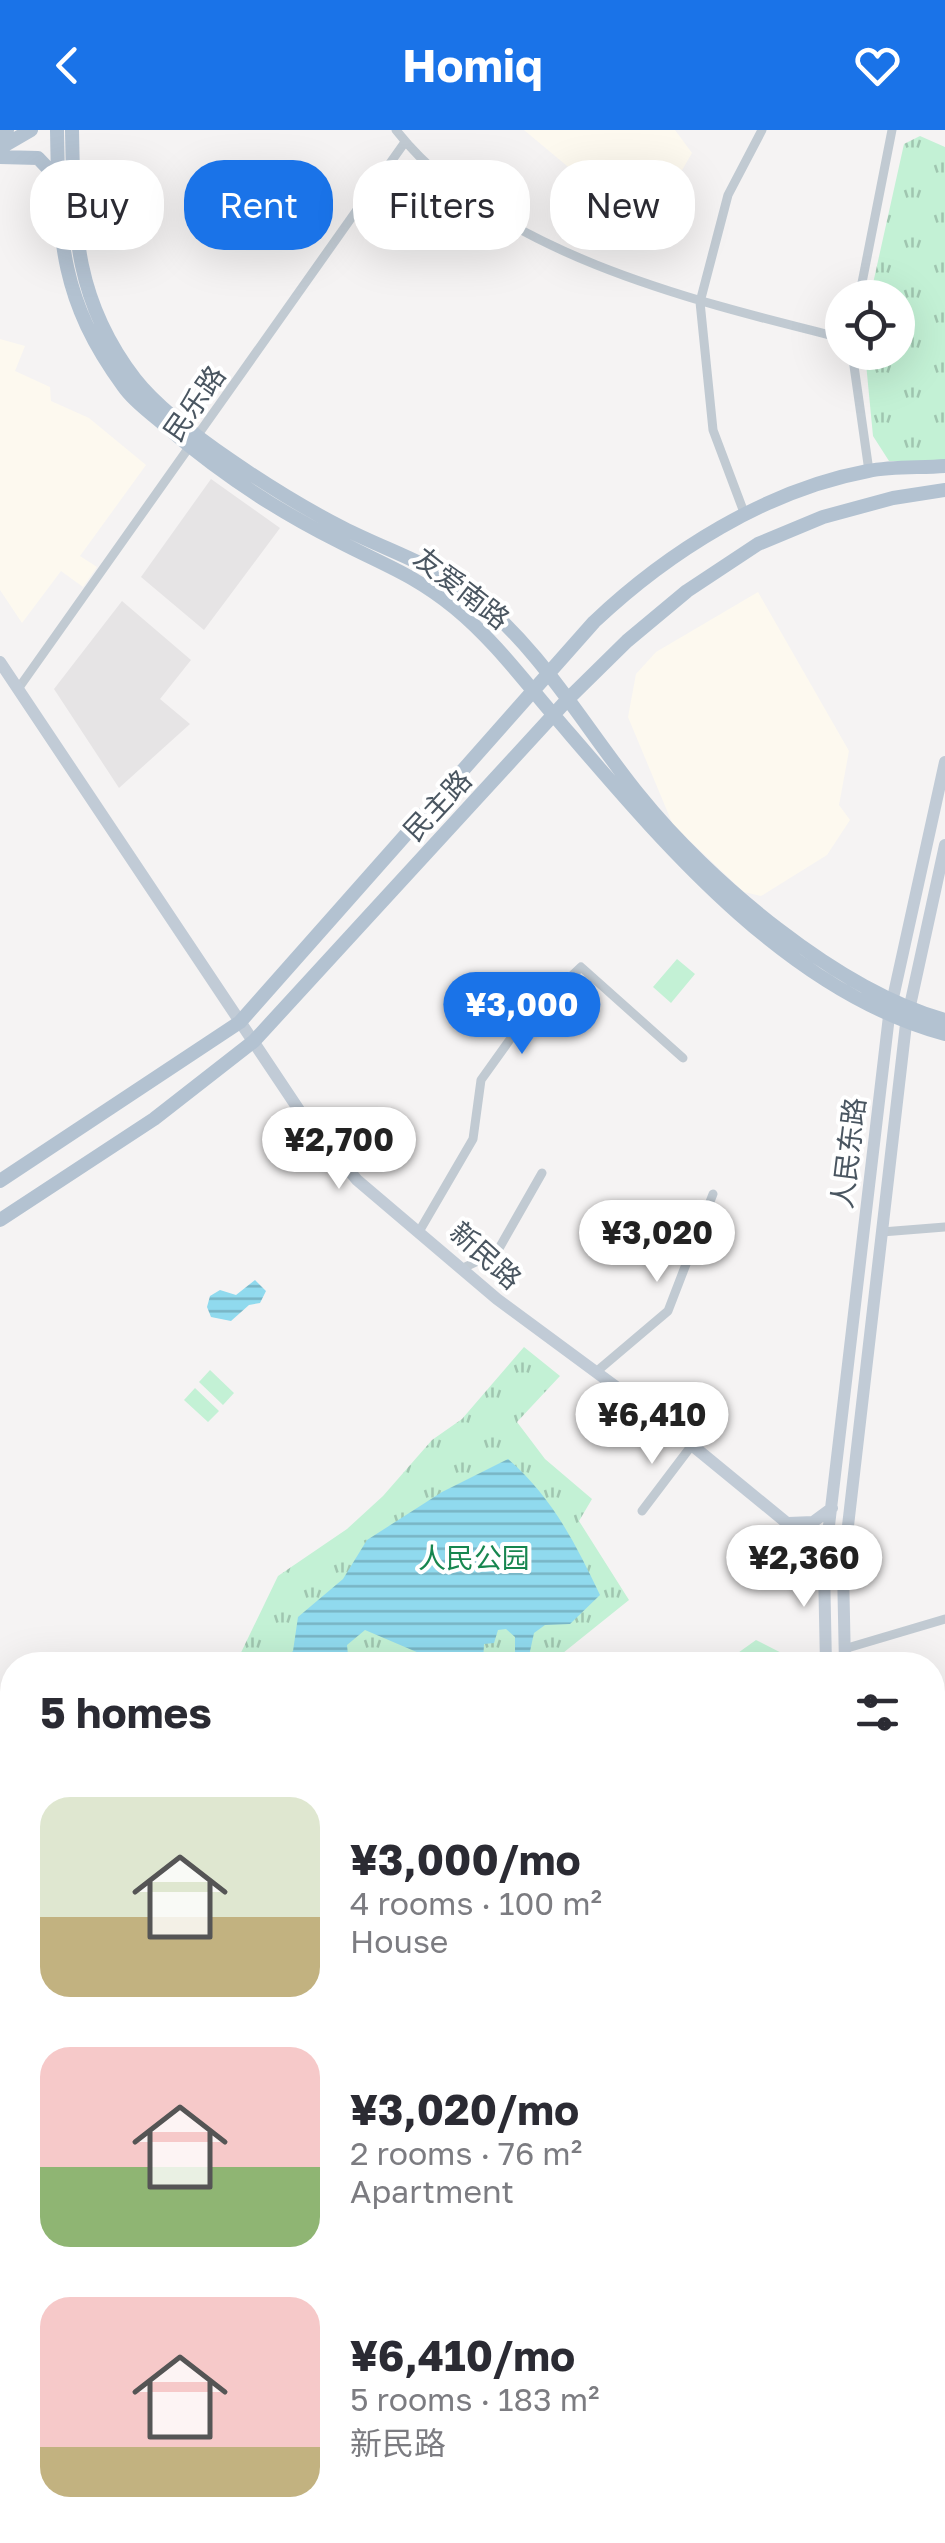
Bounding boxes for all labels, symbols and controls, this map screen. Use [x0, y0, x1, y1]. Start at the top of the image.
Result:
icon: back [40, 38, 95, 93]
text: Homiq [402, 38, 543, 92]
icon: heart [850, 38, 905, 93]
chip: Buy [30, 160, 164, 250]
chip: Rent [184, 160, 333, 250]
chip: Filters [353, 160, 530, 250]
chip: New [550, 160, 695, 250]
map controls [825, 280, 915, 370]
button: locate [825, 280, 915, 370]
street label: 民乐路 [156, 359, 232, 447]
street label: 友爱南路 [408, 541, 516, 635]
street label: 民主路 [396, 763, 478, 847]
pin: ¥3,000 [441, 972, 603, 1057]
text: ¥3,000 [465, 985, 579, 1023]
street label: 人民东路 [825, 1095, 871, 1211]
pin: ¥2,700 [258, 1107, 420, 1192]
text: ¥2,700 [284, 1120, 394, 1158]
pin: ¥3,020 [576, 1200, 738, 1285]
text: ¥3,020 [601, 1213, 713, 1251]
street label: 新民路 [444, 1215, 528, 1295]
pin: ¥6,410 [571, 1382, 733, 1467]
text: ¥6,410 [598, 1395, 706, 1433]
pin: ¥2,360 [723, 1525, 885, 1610]
text: ¥2,360 [748, 1538, 860, 1576]
park label: 人民公园 [418, 1541, 530, 1574]
icon: filters [850, 1685, 905, 1740]
text: 5 homes [40, 1687, 212, 1737]
text: ¥3,000/mo [350, 1834, 581, 1884]
icon: home [120, 1837, 240, 1957]
text: 4 rooms · 100 m² [350, 1884, 602, 1922]
text: House [350, 1922, 448, 1960]
text: ¥3,020/mo [350, 2084, 579, 2134]
icon: home [120, 2087, 240, 2207]
text: 2 rooms · 76 m² [350, 2134, 582, 2172]
text: Apartment [350, 2172, 514, 2210]
text: ¥6,410/mo [350, 2330, 575, 2380]
icon: home [120, 2337, 240, 2457]
text: 5 rooms · 183 m² [350, 2380, 600, 2418]
text: 新民路 [350, 2424, 446, 2462]

